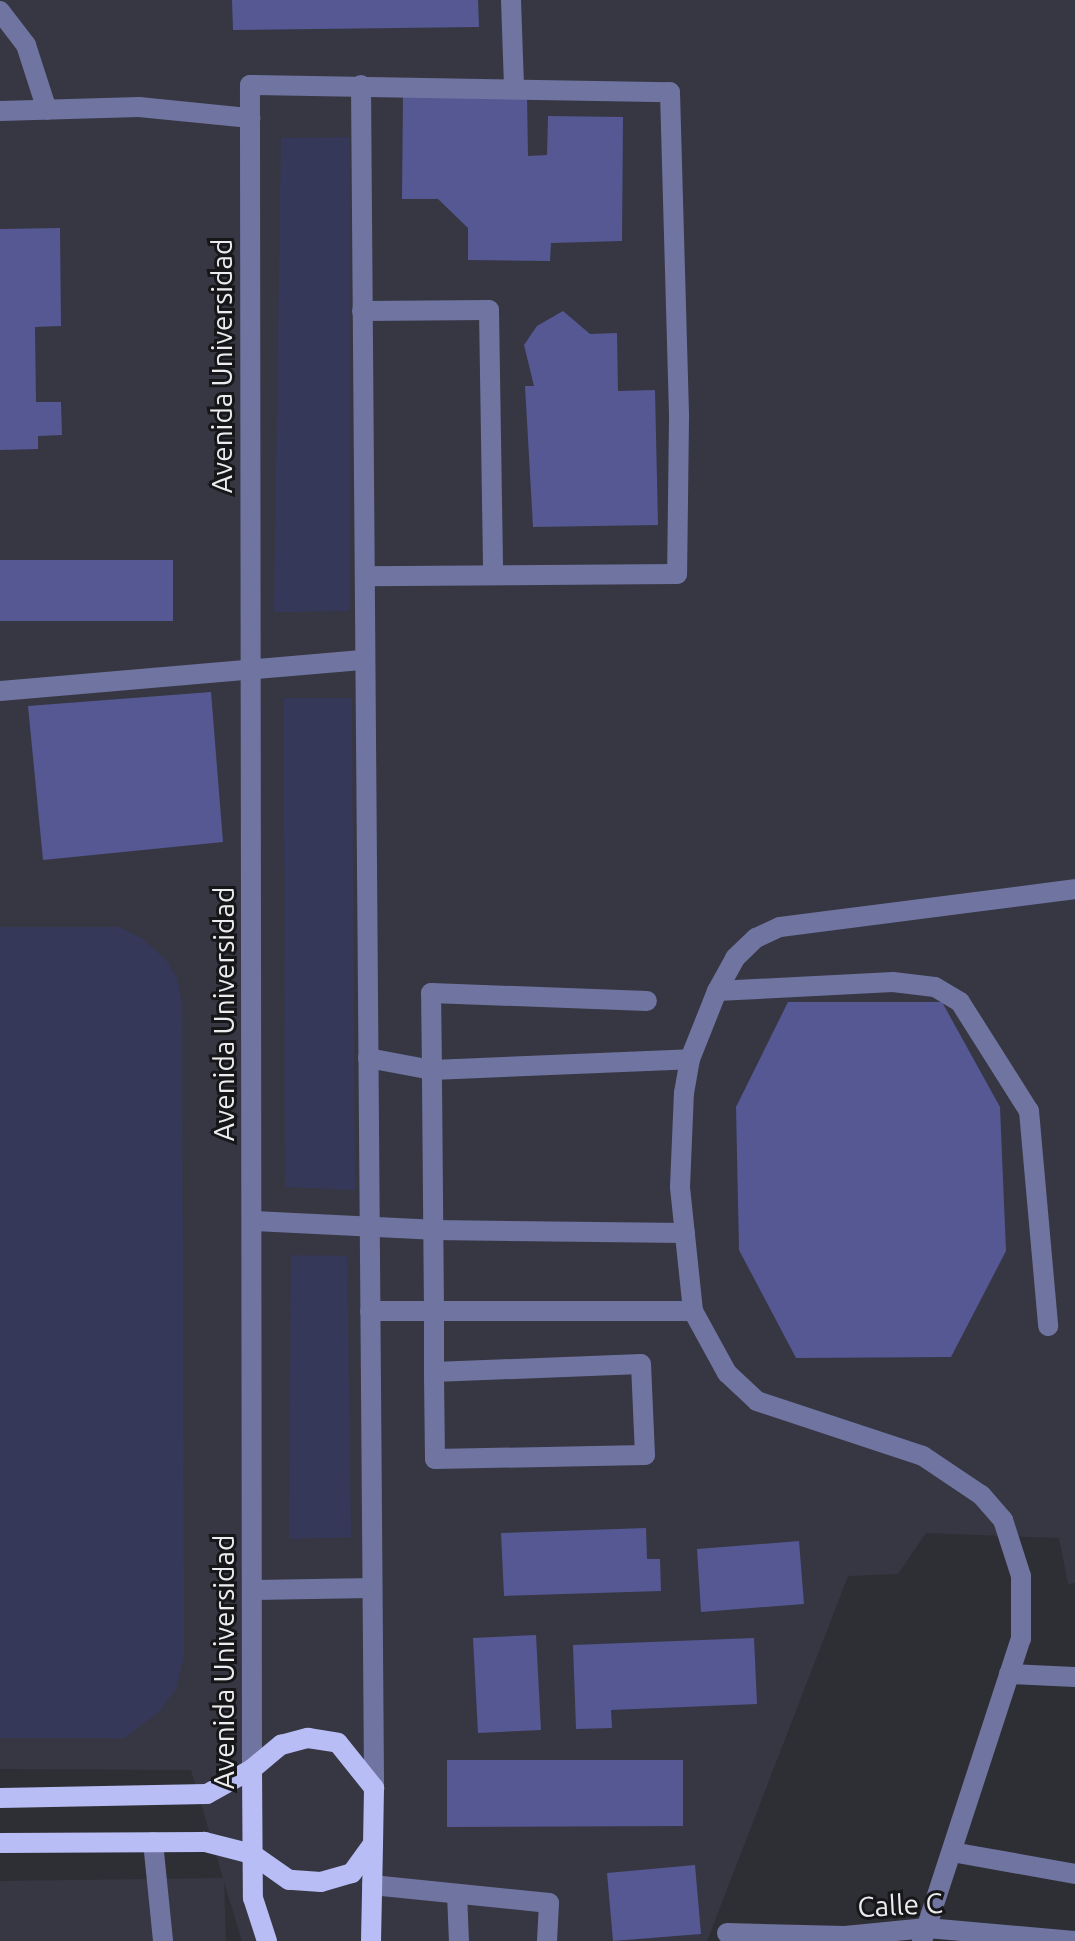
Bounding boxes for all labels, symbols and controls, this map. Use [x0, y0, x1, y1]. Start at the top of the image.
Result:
street label: Avenida Universidad [205, 239, 239, 493]
street label: Avenida Universidad [207, 887, 241, 1141]
street label: Avenida Universidad [207, 1535, 241, 1789]
street label: Calle C [857, 1886, 943, 1924]

